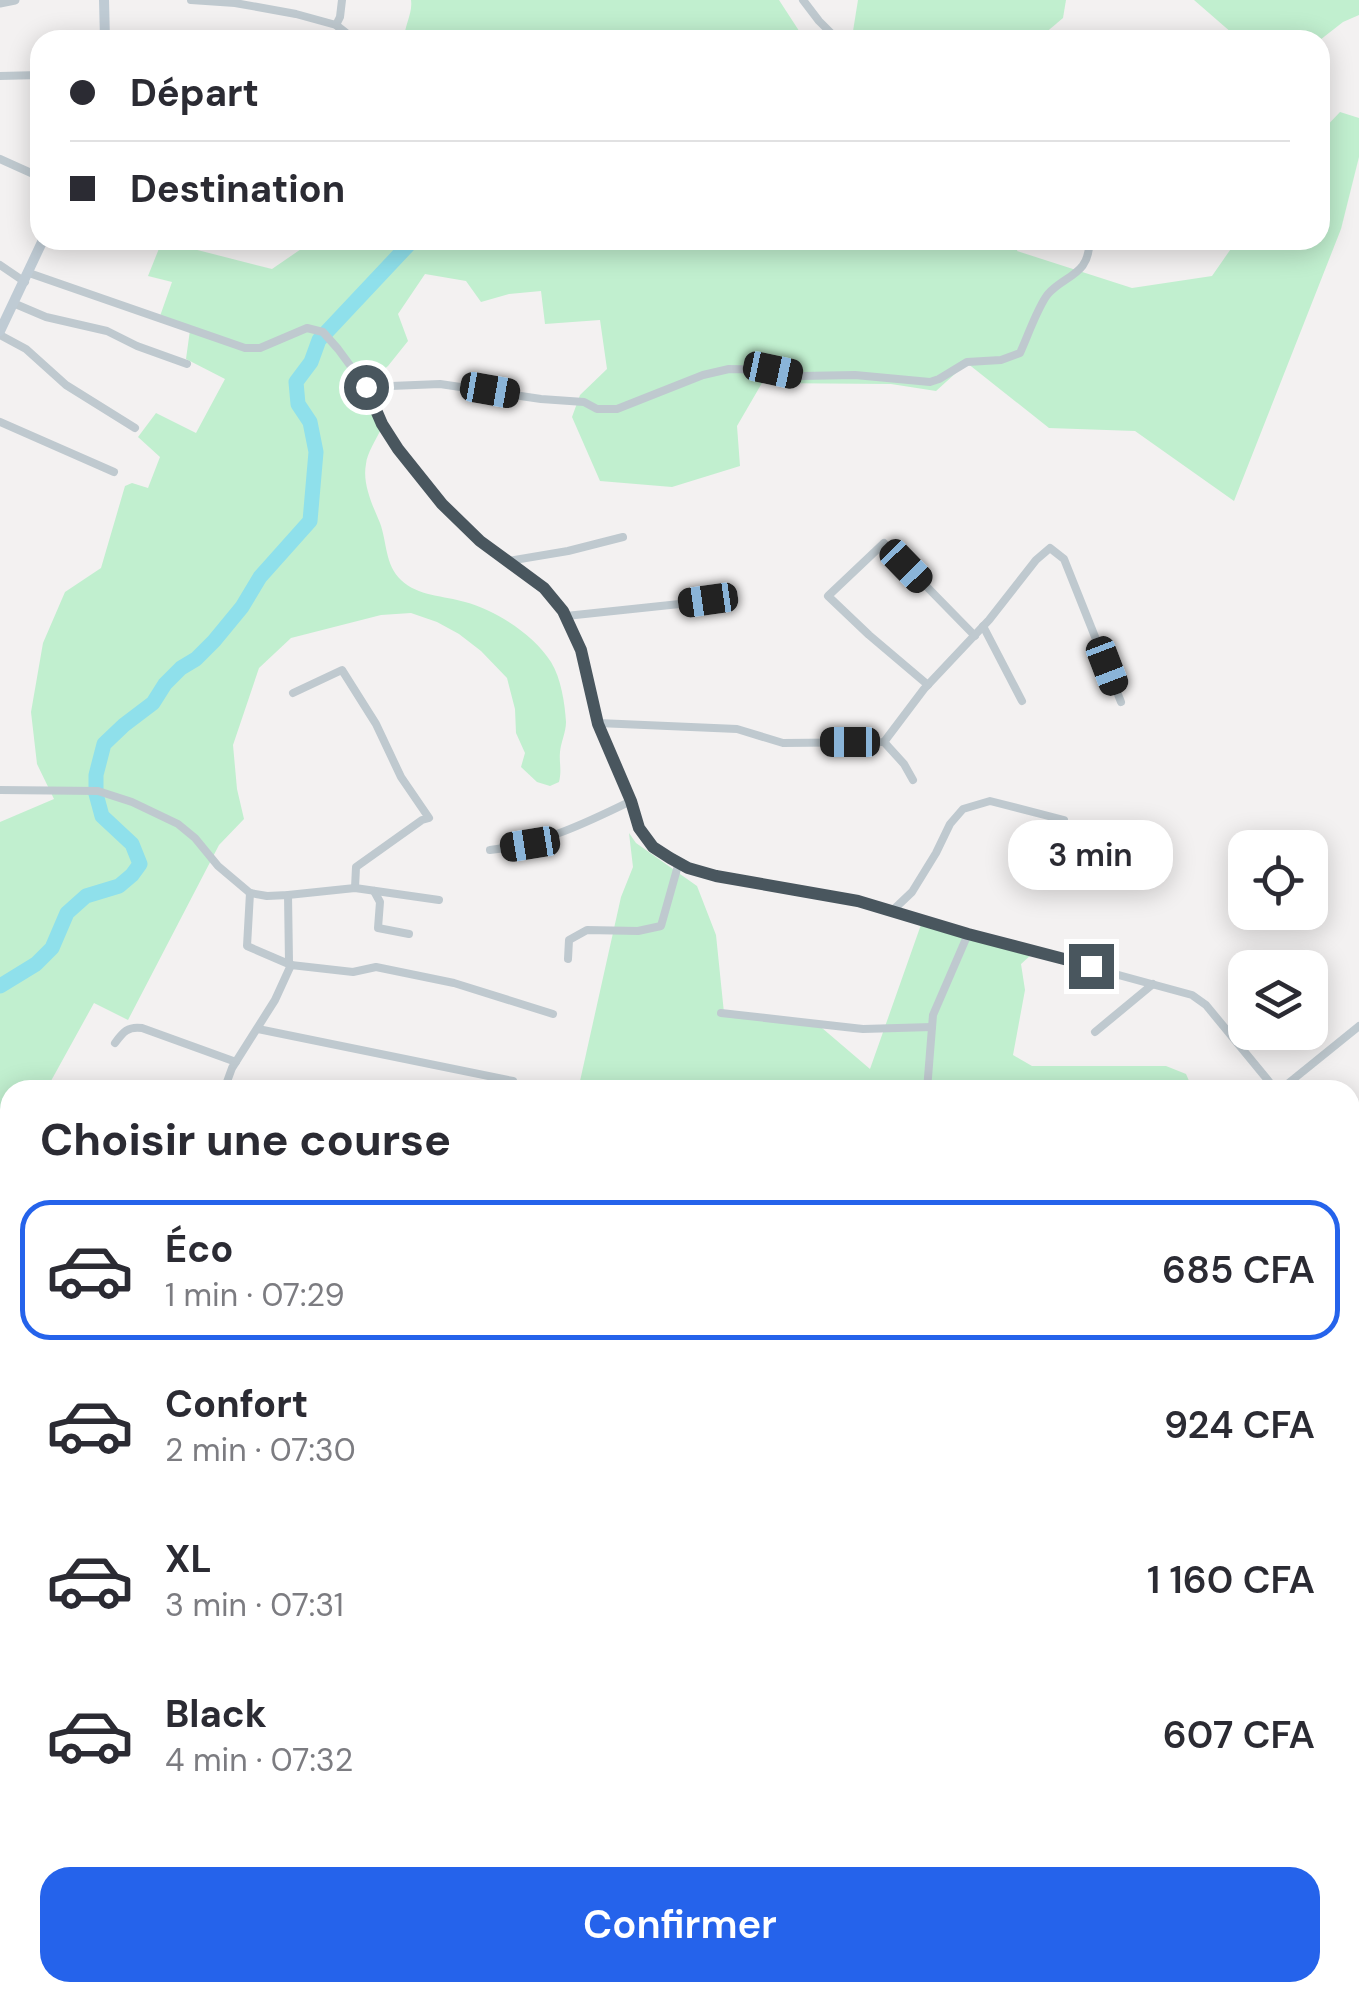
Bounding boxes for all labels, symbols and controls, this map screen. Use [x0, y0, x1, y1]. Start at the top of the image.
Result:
text: Départ [130, 68, 259, 118]
text: Destination [130, 164, 345, 214]
car [741, 349, 805, 391]
route start [344, 365, 389, 410]
car [458, 370, 522, 410]
car [874, 534, 938, 598]
car [676, 581, 740, 619]
car [1082, 633, 1132, 699]
car [820, 727, 880, 757]
callout: 3 min [1008, 821, 1174, 891]
car [498, 824, 562, 864]
map controls [1228, 830, 1328, 1050]
button: locate [1228, 830, 1328, 930]
text: 3 min [1048, 834, 1133, 876]
route end [1069, 944, 1114, 989]
button: layers [1228, 950, 1328, 1050]
text: Choisir une course [40, 1110, 451, 1169]
text: Éco [165, 1224, 233, 1274]
icon: car [45, 1225, 135, 1315]
text: 685 CFA [1162, 1245, 1315, 1295]
text: 1 min · 07:29 [165, 1274, 345, 1316]
text: Confort [165, 1379, 308, 1429]
icon: car [45, 1380, 135, 1470]
text: 924 CFA [1164, 1400, 1315, 1450]
text: 2 min · 07:30 [165, 1429, 356, 1471]
text: XL [165, 1534, 212, 1584]
icon: car [45, 1535, 135, 1625]
text: 1 160 CFA [1147, 1555, 1315, 1605]
text: 3 min · 07:31 [165, 1584, 344, 1626]
text: Black [165, 1689, 267, 1739]
icon: car [45, 1690, 135, 1780]
text: 607 CFA [1163, 1710, 1315, 1760]
text: 4 min · 07:32 [165, 1739, 353, 1781]
button: Confirmer [40, 1867, 1320, 1982]

